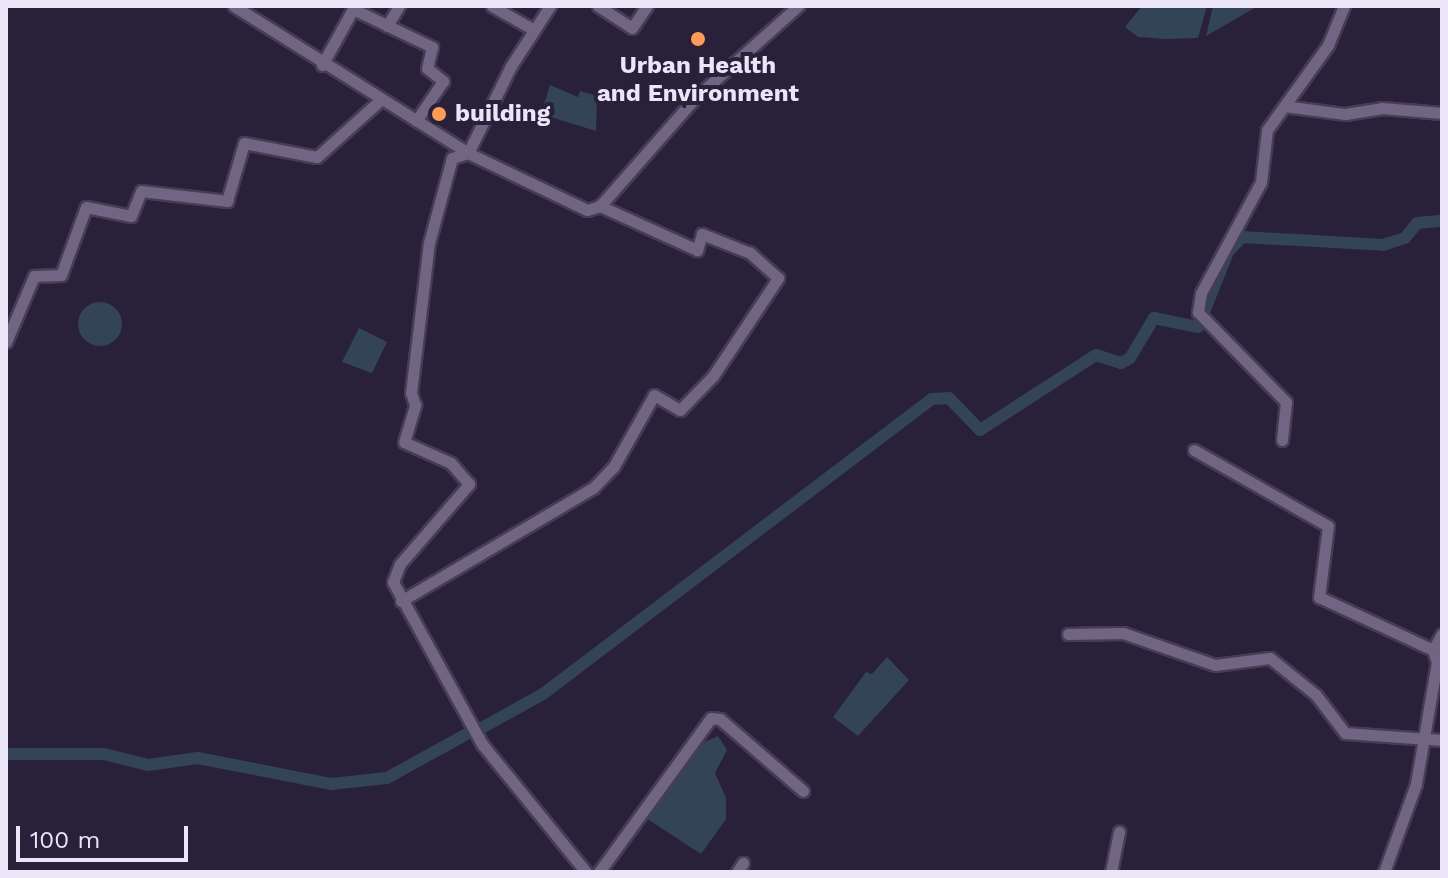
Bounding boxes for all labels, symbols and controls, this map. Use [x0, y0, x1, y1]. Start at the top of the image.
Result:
marker: Urban Health and Environment [689, 30, 707, 48]
place label: Urban Health and Environment [597, 52, 799, 108]
place label: building [455, 100, 550, 128]
marker: building [430, 105, 448, 123]
scale bar [20, 810, 192, 860]
text: 100 m [30, 826, 100, 854]

